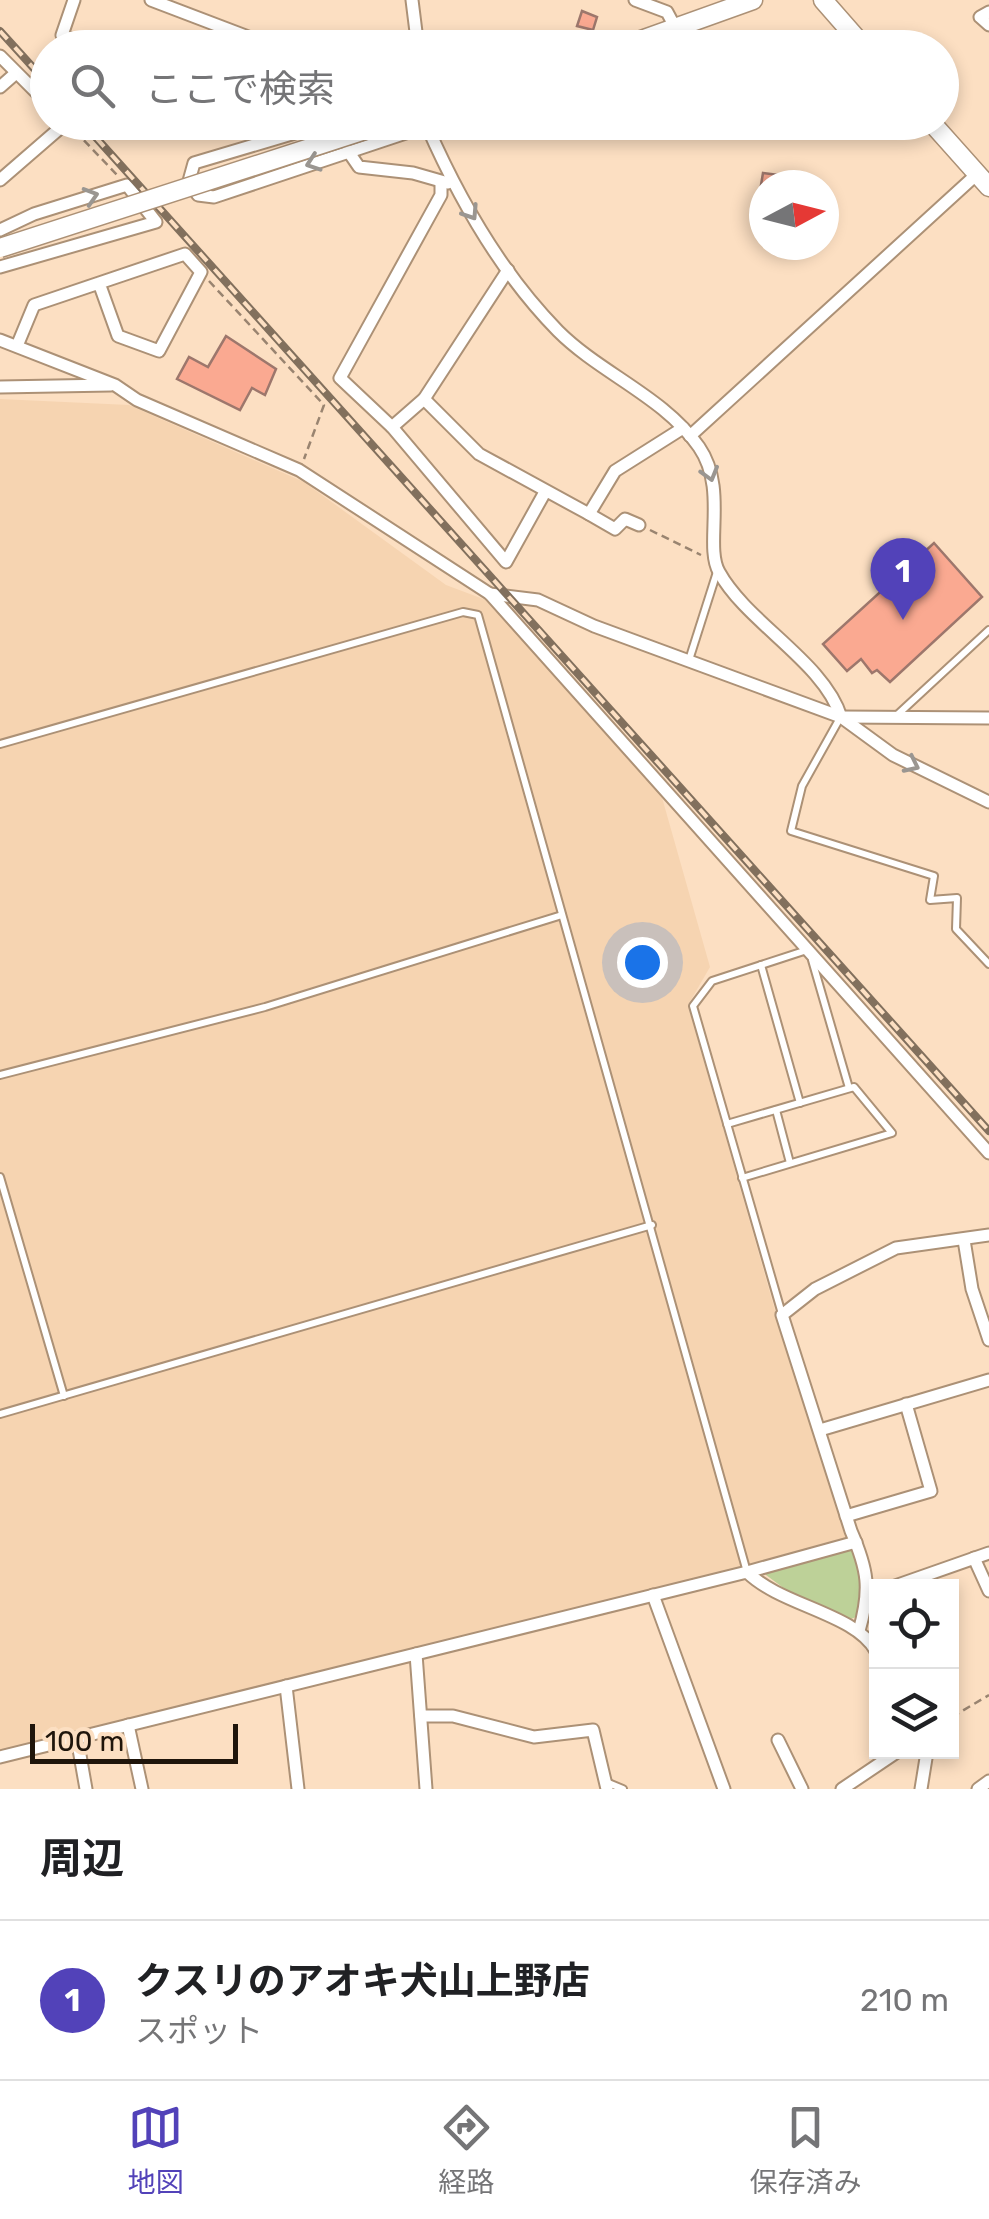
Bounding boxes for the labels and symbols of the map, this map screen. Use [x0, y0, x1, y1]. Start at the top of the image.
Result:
one-way arrow [305, 151, 322, 172]
north arrow [749, 170, 839, 260]
one-way arrow [82, 187, 99, 208]
one-way arrow [459, 202, 478, 220]
one-way arrow [698, 465, 719, 483]
pin: 1 [870, 538, 936, 620]
one-way arrow [902, 752, 920, 772]
your location [617, 937, 668, 988]
scale bar [30, 1719, 238, 1764]

